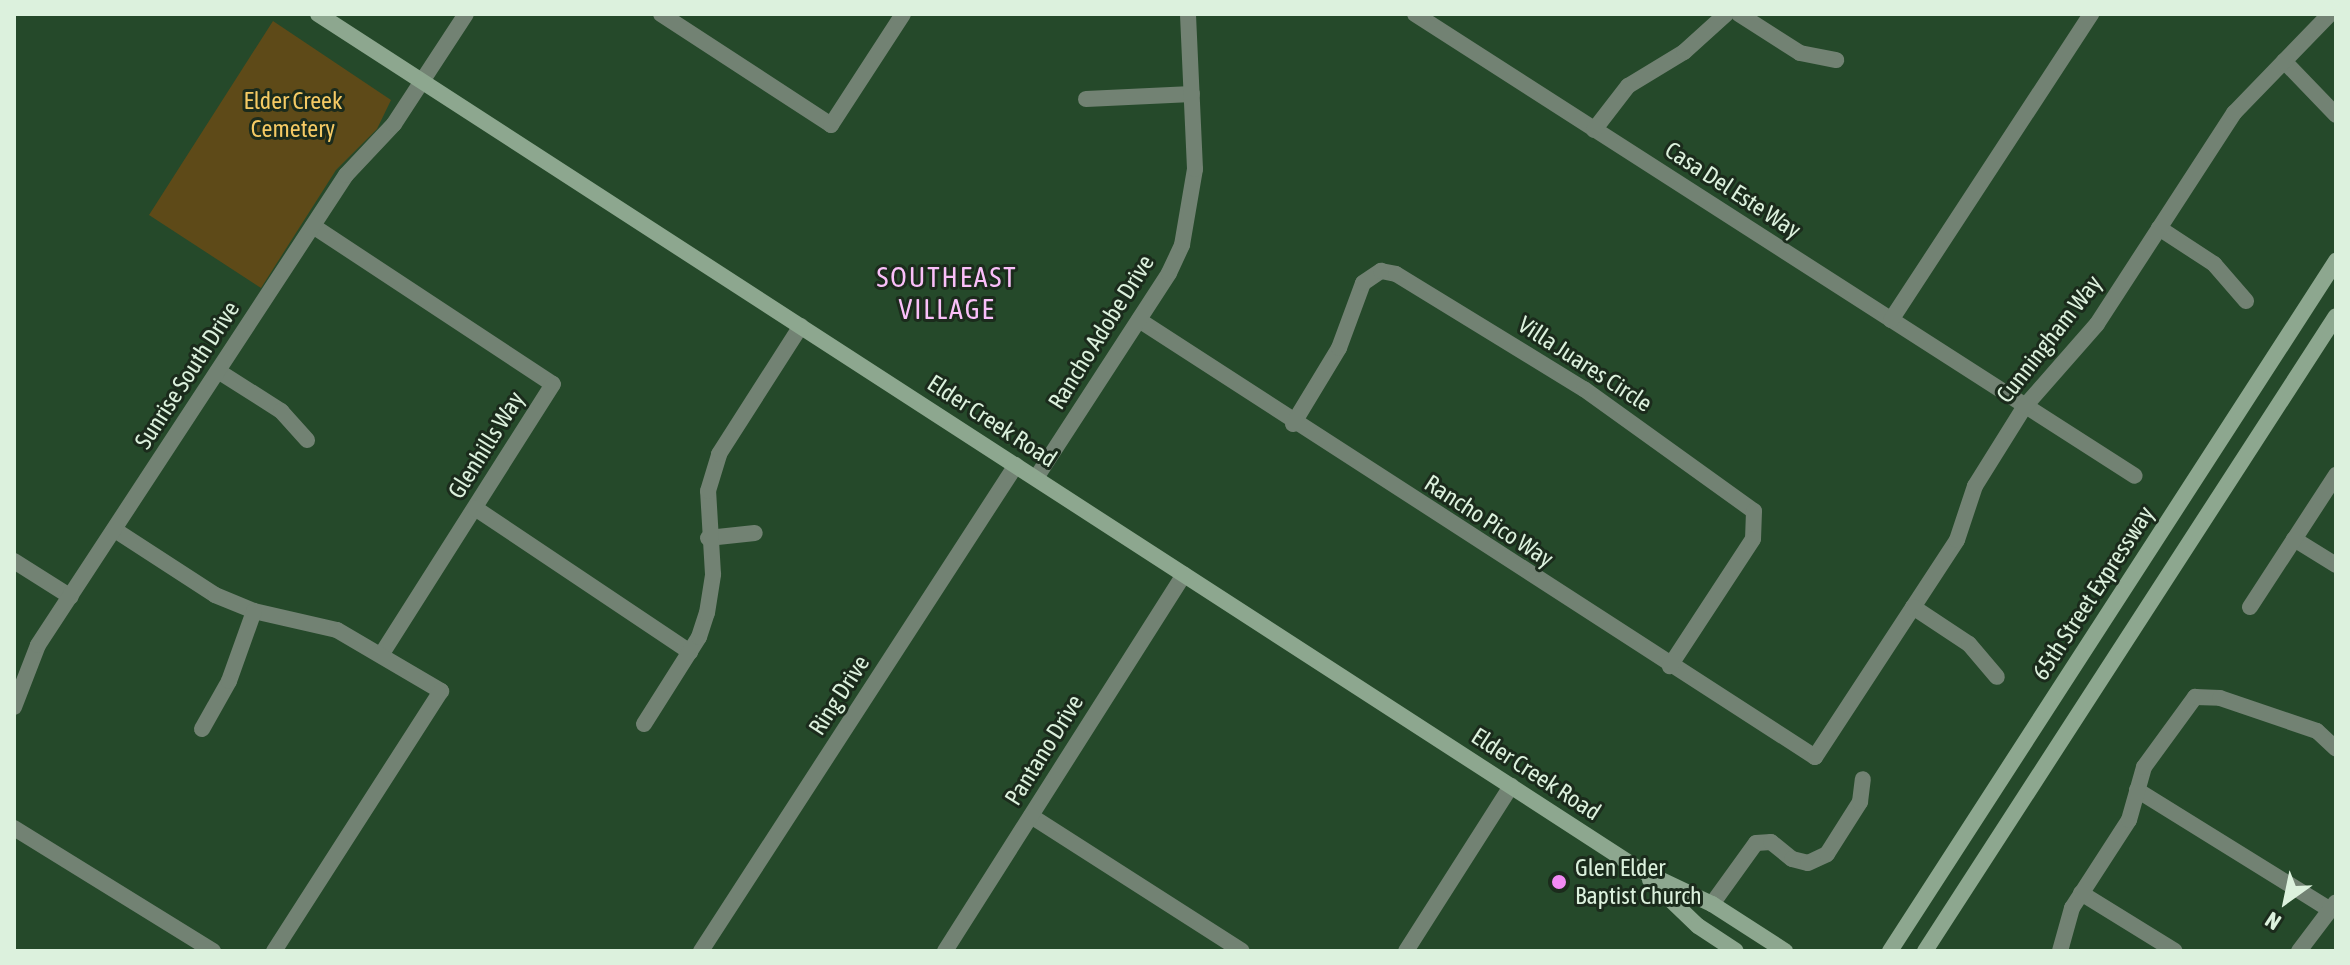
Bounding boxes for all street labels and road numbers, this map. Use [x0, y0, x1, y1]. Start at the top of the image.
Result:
street label: Casa Del Este Way [1660, 135, 1806, 245]
street label: Rancho Adobe Drive [1042, 250, 1160, 414]
street label: Cunningham Way [1990, 269, 2108, 409]
street label: Sunrise South Drive [129, 296, 245, 454]
street label: Villa Juares Circle [1513, 310, 1657, 418]
street label: Elder Creek Road [922, 369, 1062, 473]
street label: Glenhills Way [442, 386, 530, 504]
street label: Rancho Pico Way [1419, 469, 1559, 573]
street label: 65th Street Expressway [2026, 501, 2160, 685]
street label: Ring Drive [803, 650, 875, 740]
street label: Pantano Drive [999, 689, 1089, 811]
street label: Elder Creek Road [1466, 722, 1606, 826]

